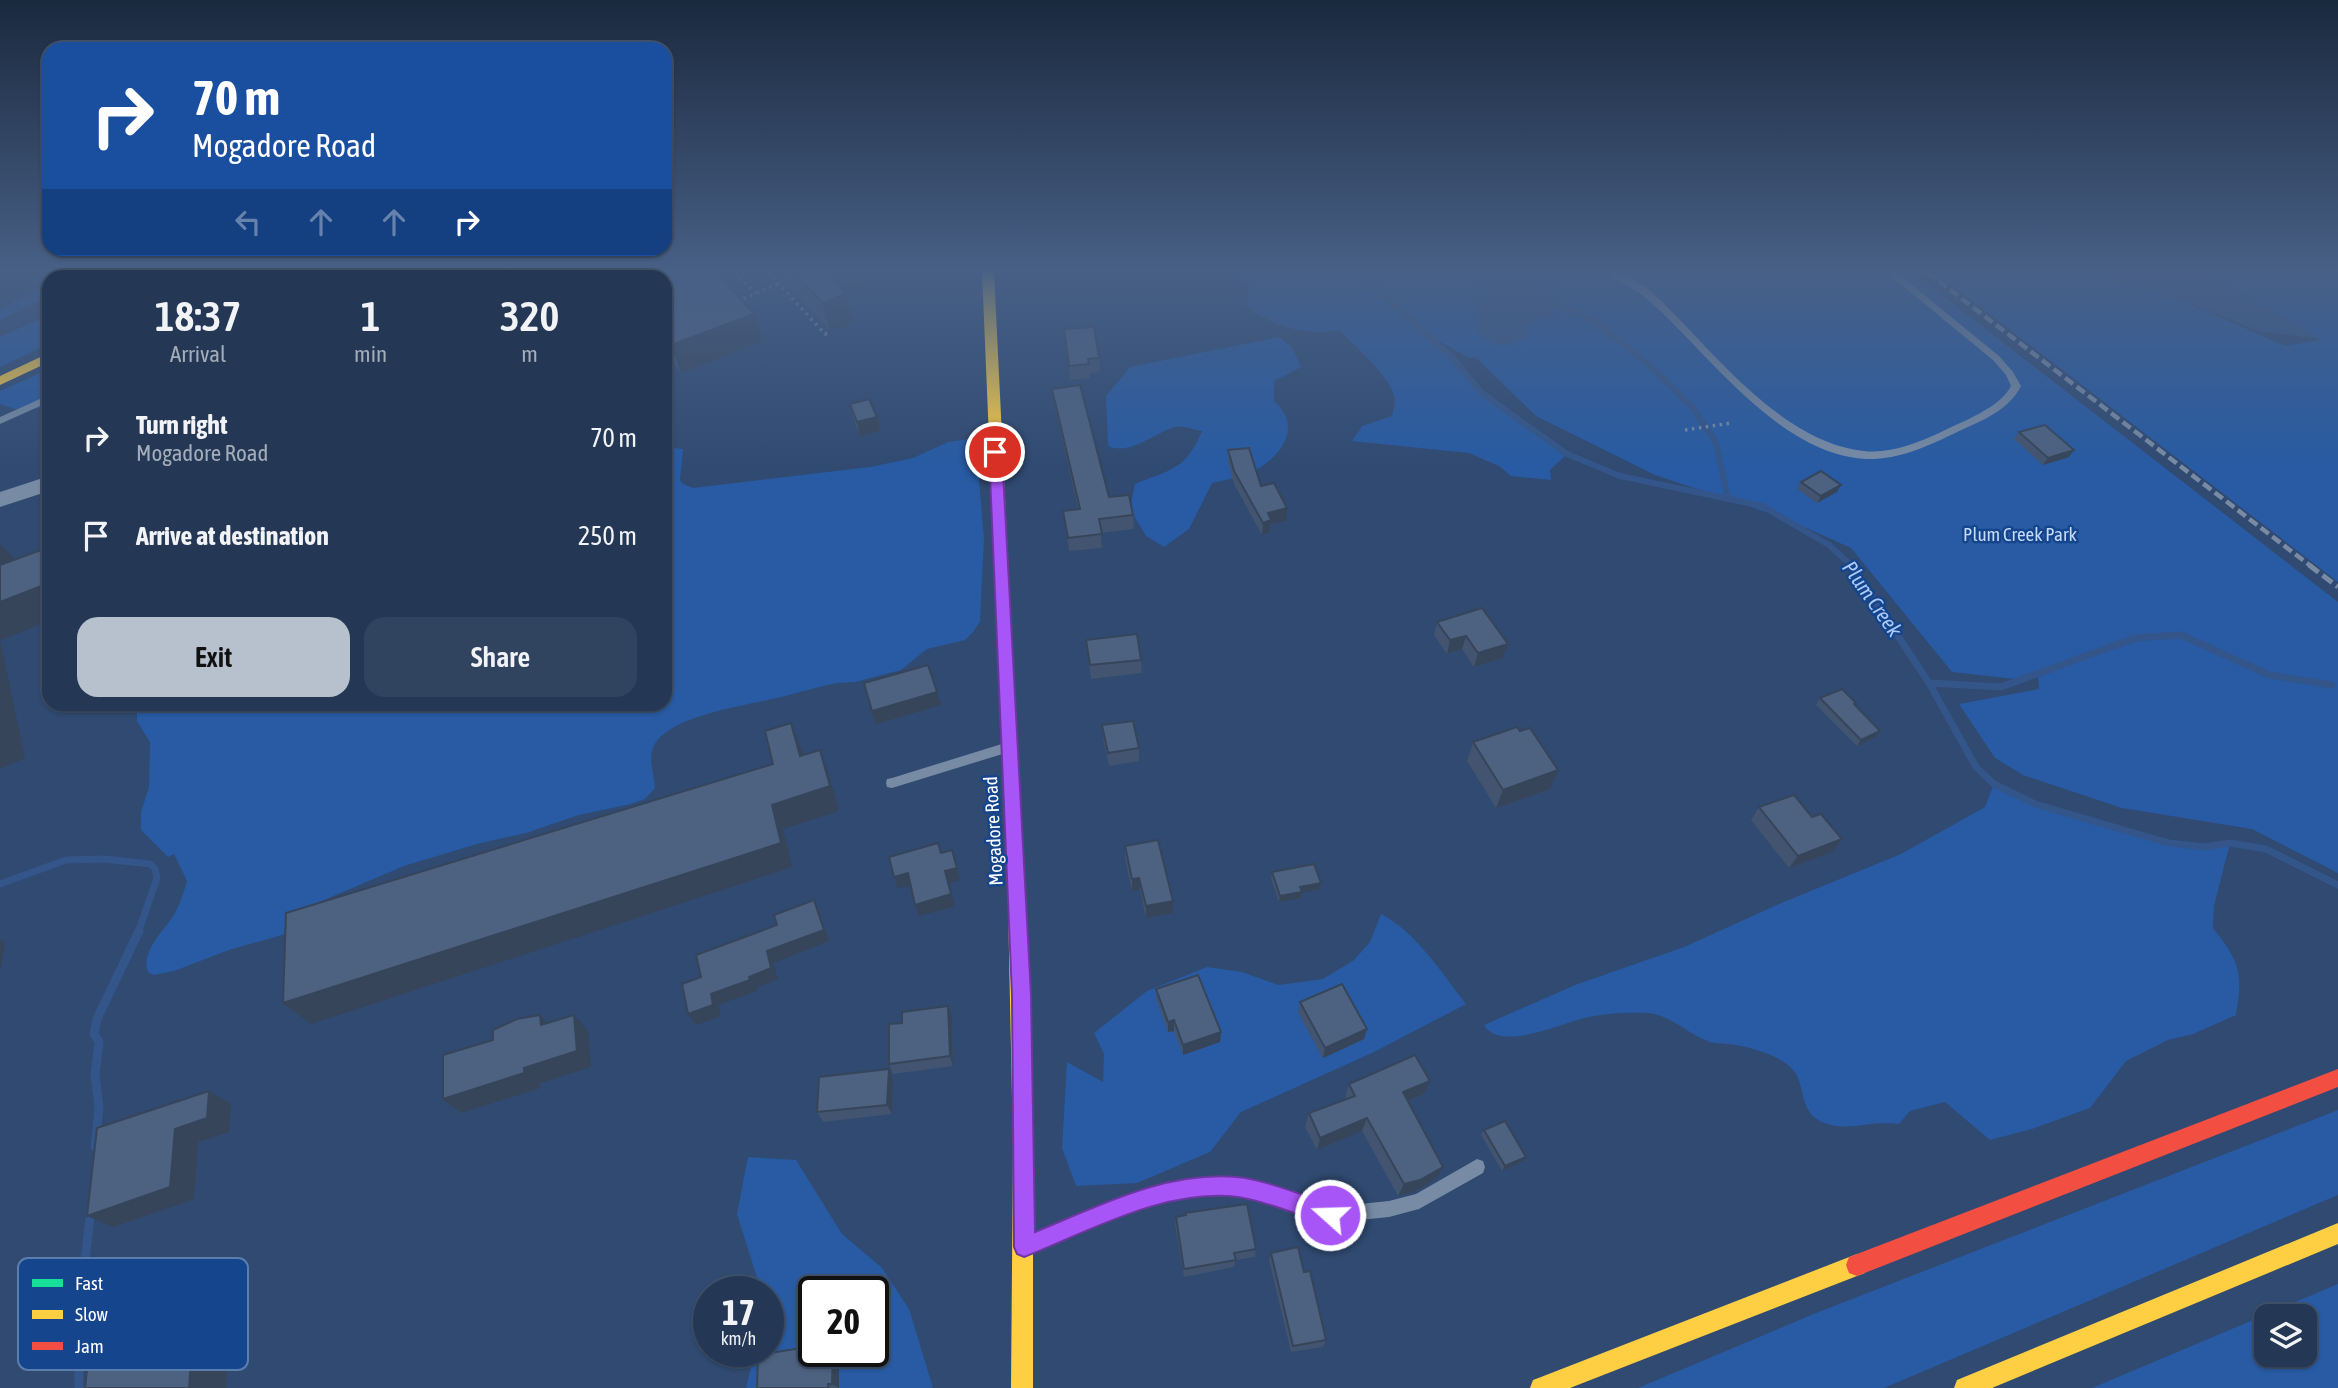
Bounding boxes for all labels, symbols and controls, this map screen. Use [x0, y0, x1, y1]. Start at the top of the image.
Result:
text: 70 m [192, 69, 280, 125]
icon: right [77, 70, 168, 161]
text: Mogadore Road [192, 127, 376, 164]
icon: left [229, 203, 267, 241]
icon: ahead [302, 203, 340, 241]
icon: ahead [375, 203, 413, 241]
icon: right [448, 203, 486, 241]
text: 18:37 [155, 292, 241, 340]
text: 1 [361, 292, 380, 340]
text: 320 [500, 292, 559, 340]
text: Arrival [170, 341, 226, 367]
text: min [354, 341, 387, 367]
text: m [521, 341, 538, 367]
text: Turn right [136, 410, 227, 440]
icon: right [77, 419, 115, 457]
pin [965, 422, 1025, 482]
text: 70 m [590, 423, 637, 453]
icon: arrive [976, 433, 1014, 471]
text: Mogadore Road [136, 440, 268, 466]
icon: arrive [77, 517, 115, 555]
text: Arrive at destination [136, 521, 329, 551]
text: 250 m [578, 521, 637, 551]
park label: Plum Creek Park [1963, 523, 2078, 545]
water label: Plum Creek [1838, 556, 1908, 642]
button: Exit [77, 617, 350, 697]
button: Share [364, 617, 637, 697]
street label: Mogadore Road [979, 776, 1007, 886]
position arrow [1293, 1178, 1367, 1252]
legend [18, 1258, 248, 1370]
text: Fast [75, 1272, 103, 1294]
speed limit sign: 20 [798, 1276, 889, 1367]
text: 17 [722, 1292, 755, 1332]
text: Slow [75, 1303, 109, 1325]
map controls [2254, 1304, 2317, 1367]
button: layers [2254, 1304, 2317, 1367]
text: km/h [721, 1328, 756, 1349]
text: Jam [75, 1335, 104, 1357]

